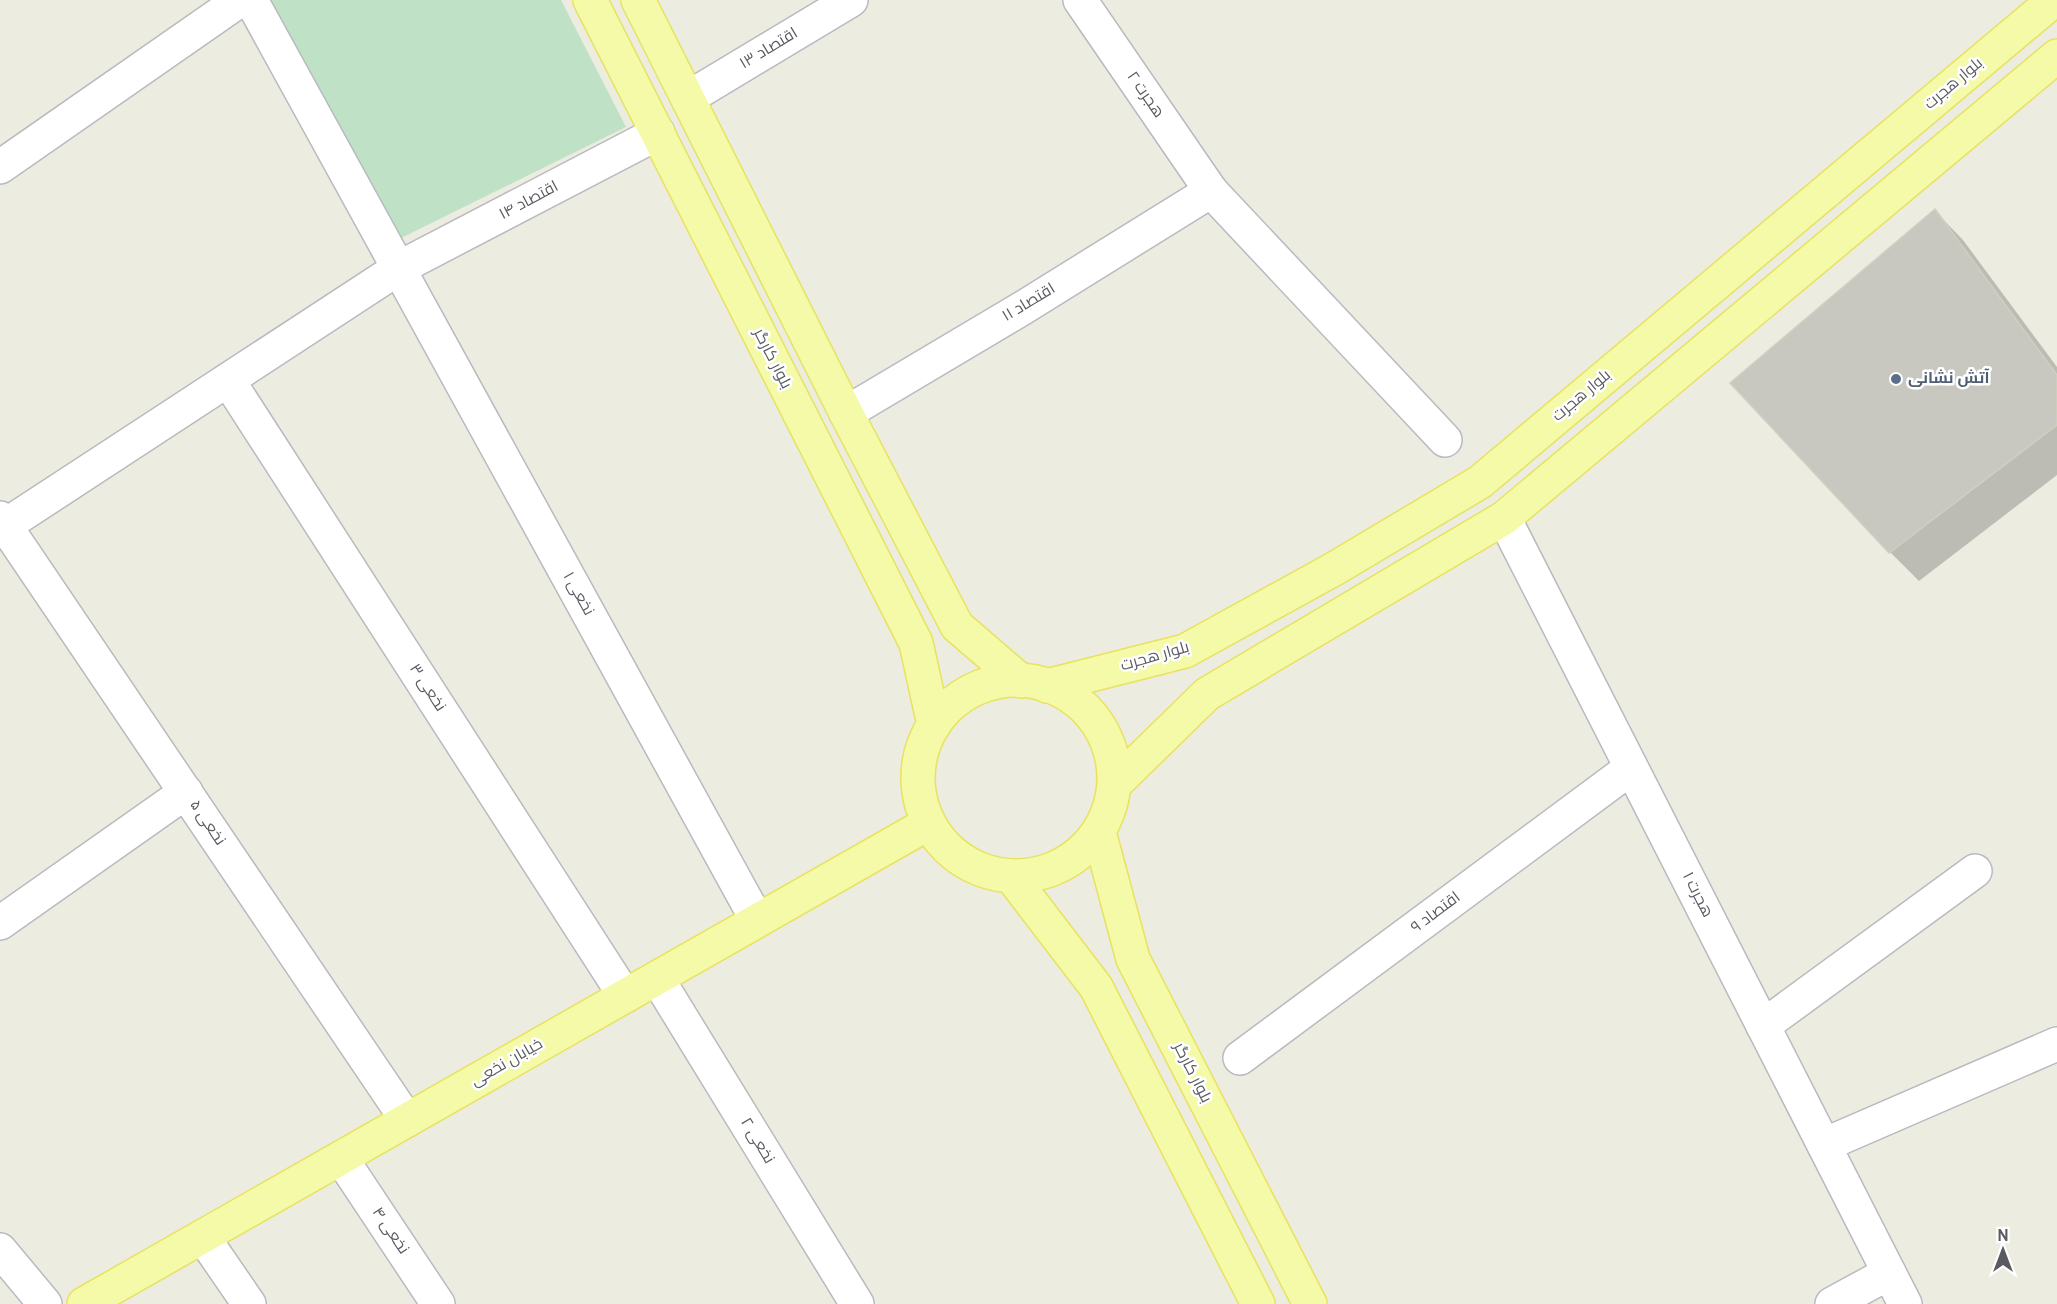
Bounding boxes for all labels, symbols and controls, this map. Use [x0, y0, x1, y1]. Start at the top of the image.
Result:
street label: اقتصاد ۱۳ [736, 24, 802, 74]
street label: بلوار هجرت [1921, 54, 1987, 114]
street label: هجرت ۲ [1122, 68, 1168, 122]
street label: اقتصاد ۱۴ [496, 177, 562, 225]
street label: اقتصاد ۱۱ [999, 279, 1059, 327]
street label: بلوار کارگر [748, 325, 796, 393]
street label: بلوار هجرت [1549, 366, 1615, 426]
place label: آتش نشانی [1908, 368, 1989, 389]
marker: آتش نشانی [1889, 372, 1903, 386]
street label: نخعی ۱ [558, 569, 598, 619]
street label: بلوار هجرت [1118, 638, 1192, 676]
street label: نخعی ۳ [404, 660, 450, 716]
street label: نخعی ۵ [185, 796, 229, 850]
street label: هجرت ۱ [1677, 869, 1717, 921]
street label: اقتصاد ۹ [1407, 888, 1465, 938]
street label: خیابان نخعی [467, 1034, 547, 1092]
street label: بلوار کارگر [1168, 1039, 1216, 1107]
street label: ۲ نخعی [735, 1114, 779, 1168]
street label: ۴ نخعی [367, 1204, 413, 1258]
north arrow [1973, 1220, 2033, 1280]
text: N [1997, 1227, 2009, 1247]

